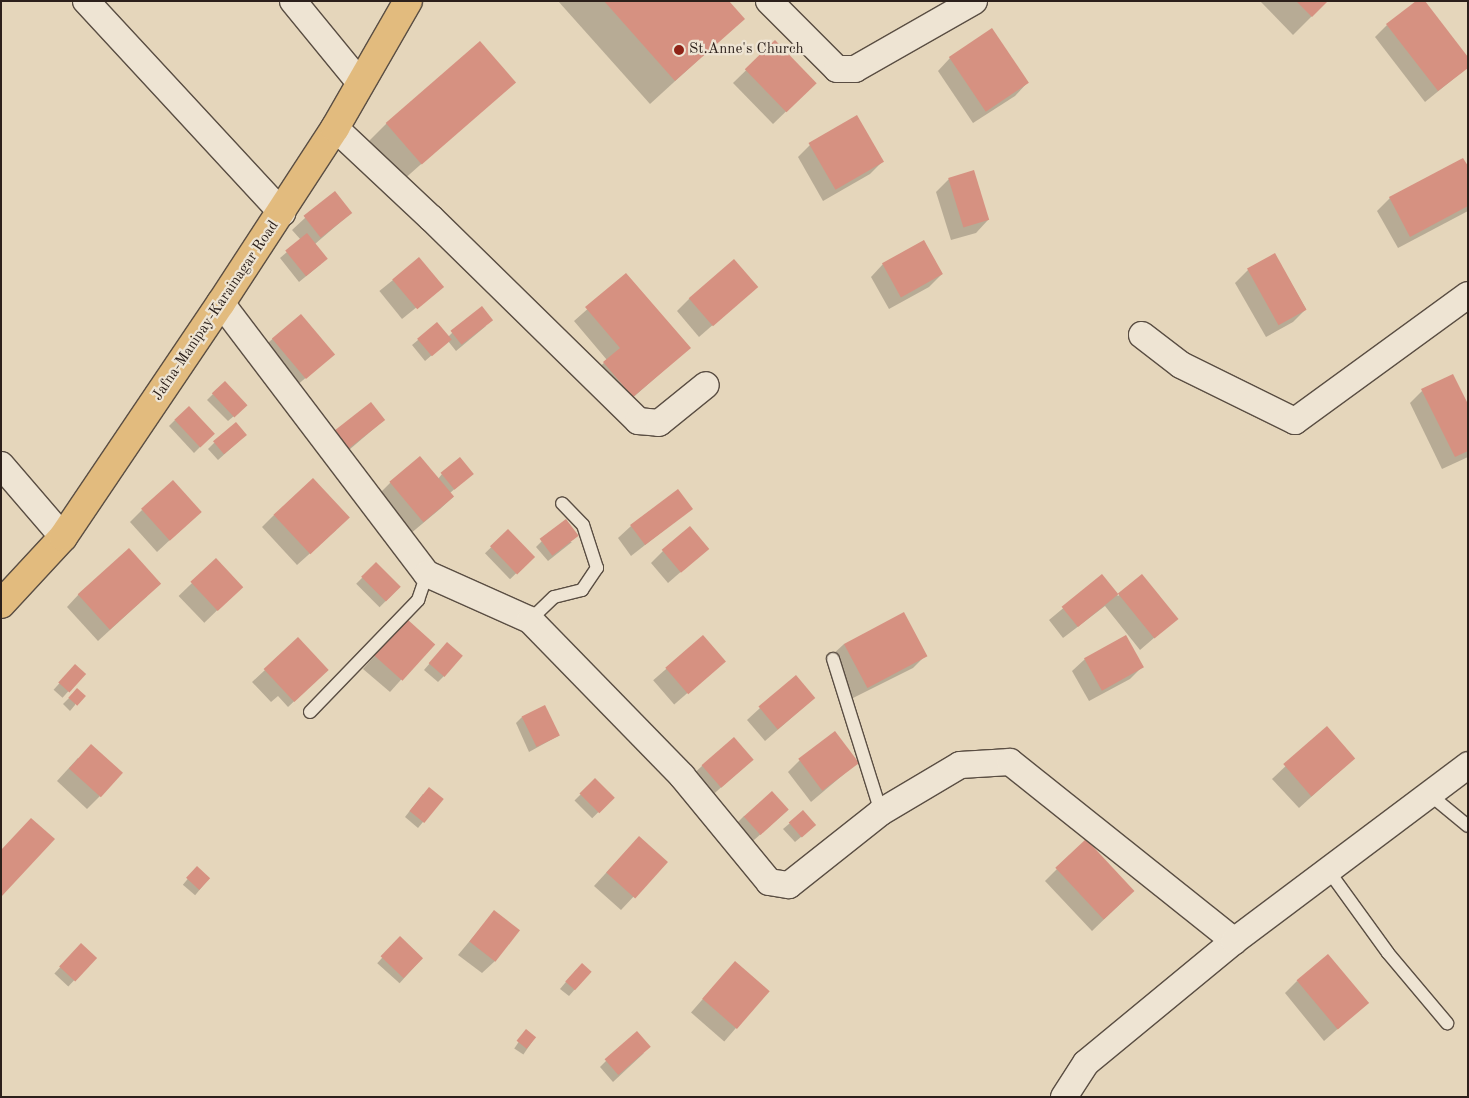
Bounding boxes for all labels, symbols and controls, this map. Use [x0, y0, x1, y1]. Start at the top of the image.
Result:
place label: St.Anne's Church [689, 41, 804, 59]
marker: St.Anne's Church [673, 44, 685, 56]
street label: Jafna-Manipay-Karainagar Road [149, 218, 283, 404]

